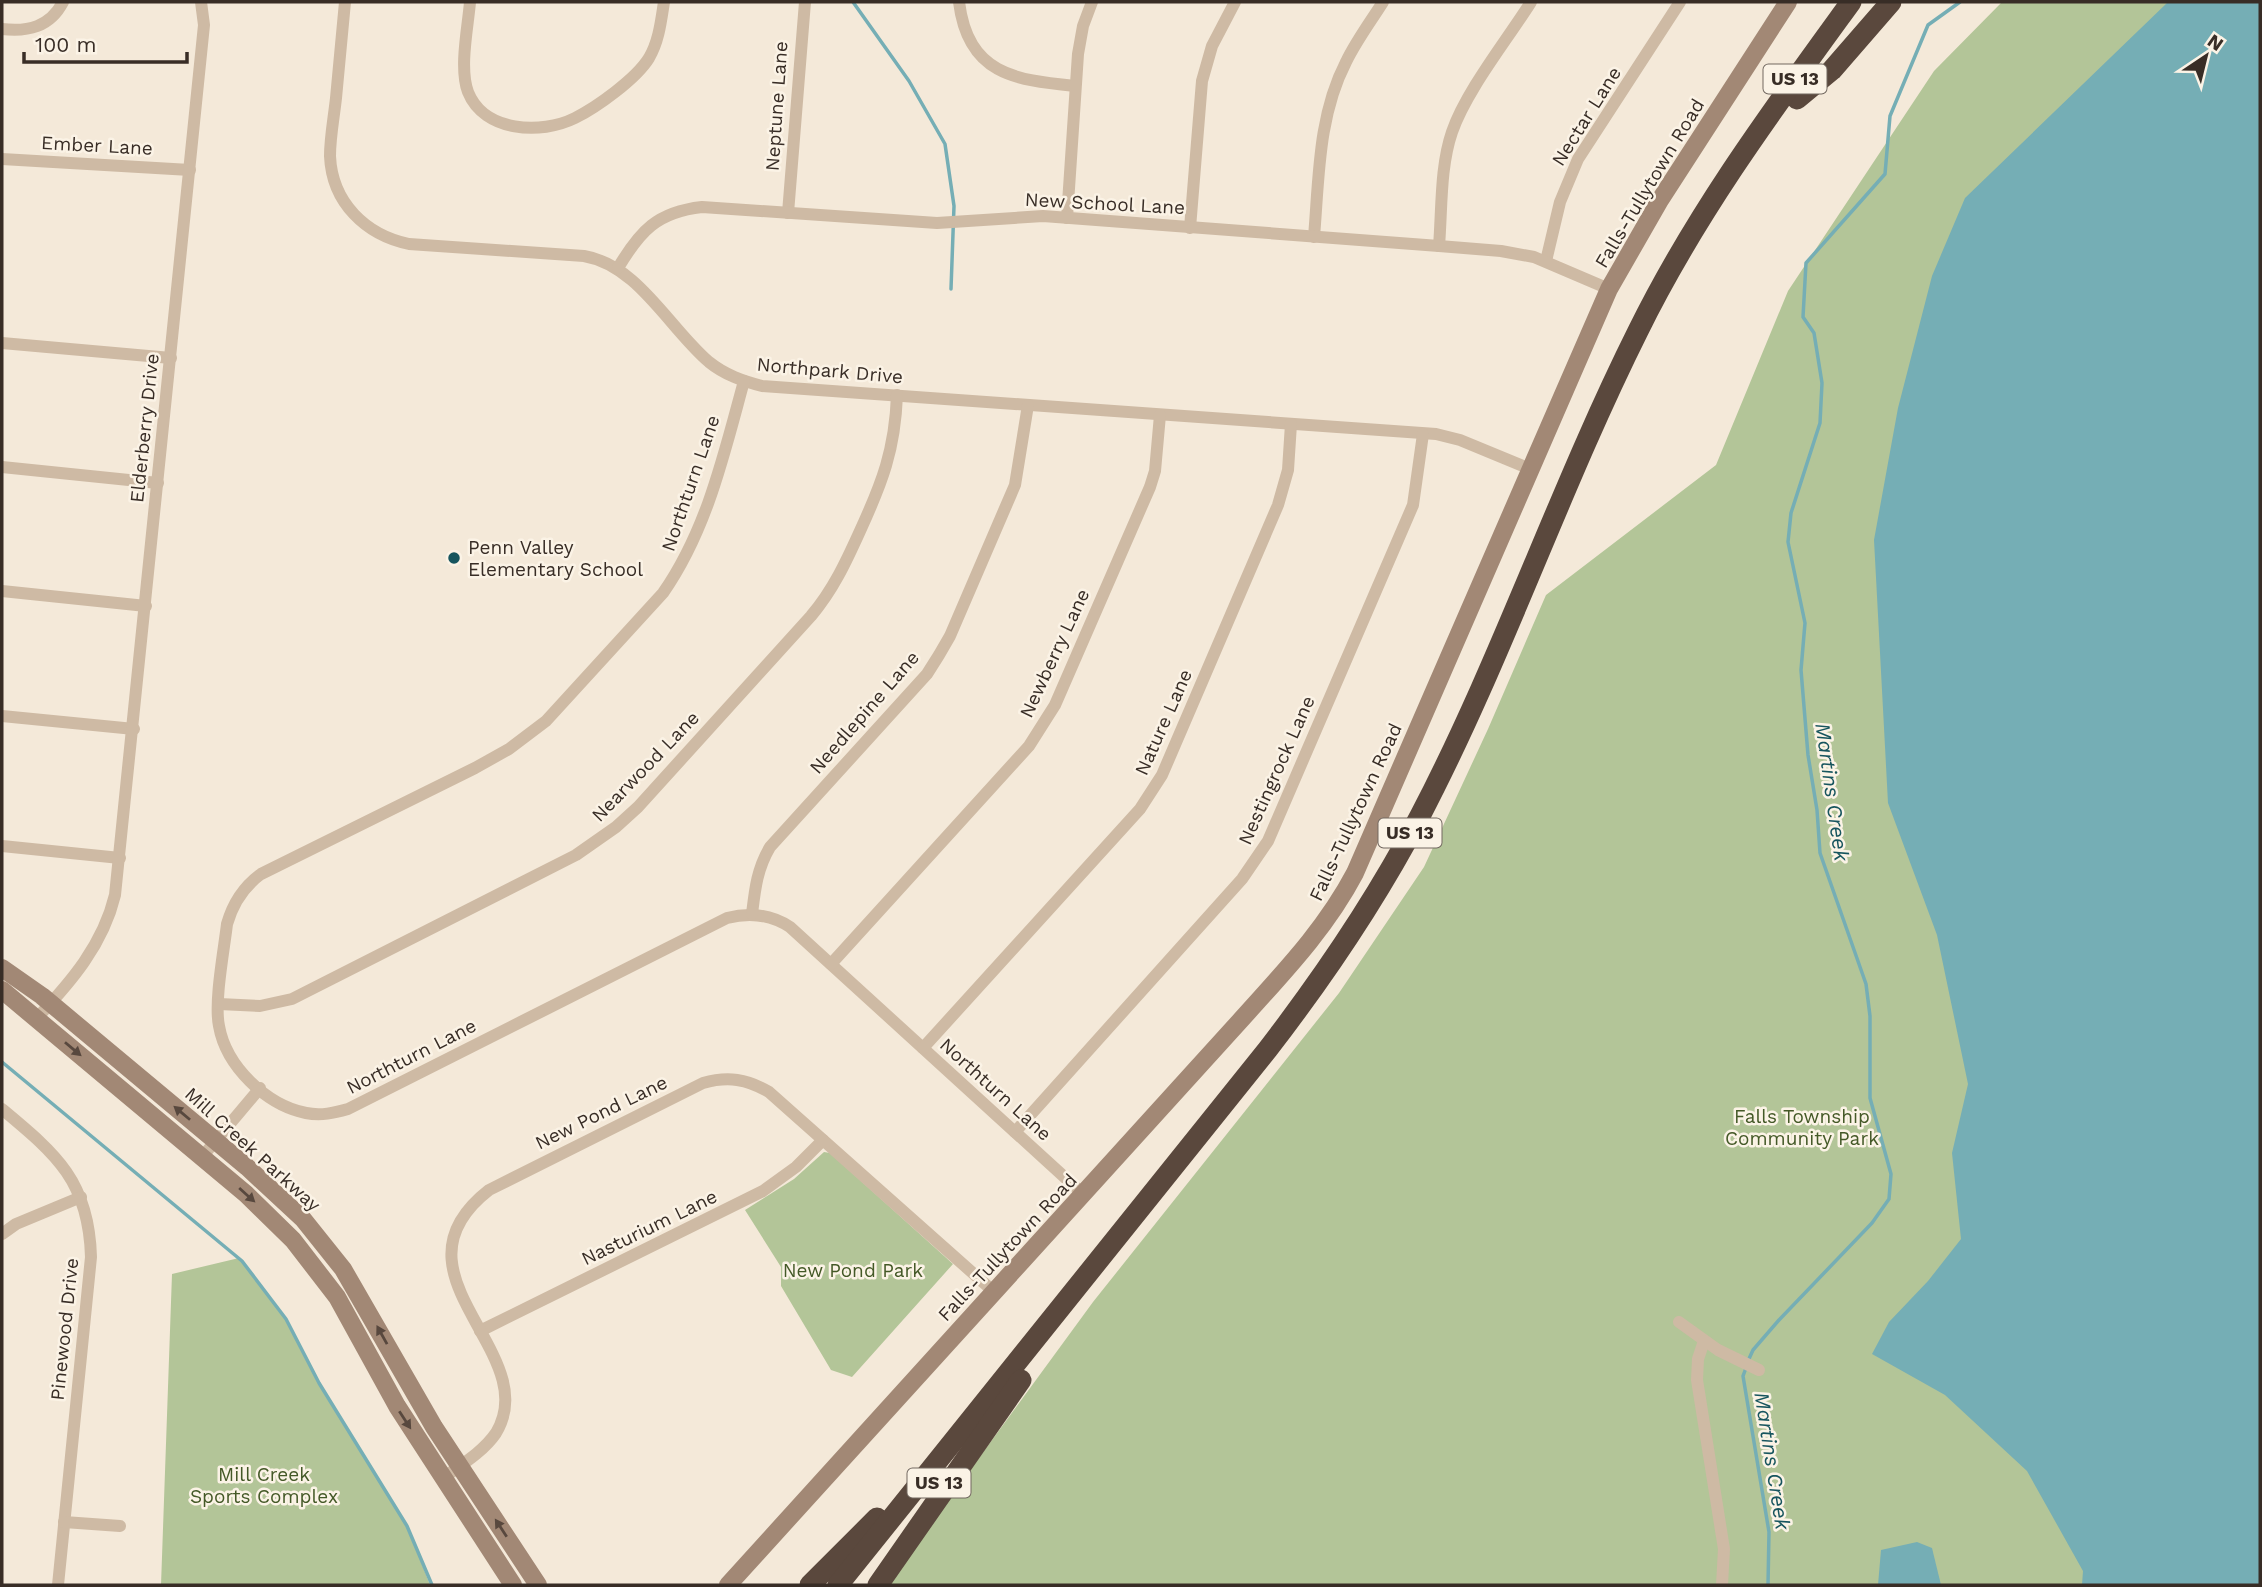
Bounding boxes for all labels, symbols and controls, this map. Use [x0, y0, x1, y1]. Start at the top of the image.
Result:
scale bar [24, 21, 187, 65]
north arrow [2171, 21, 2241, 91]
text: N [2203, 29, 2228, 56]
text: 100 m [35, 32, 97, 57]
street label: Neptune Lane [760, 40, 793, 172]
street label: Nectar Lane [1547, 62, 1626, 170]
road number: US 13 [1764, 64, 1826, 94]
street label: Falls-Tullytown Road [1590, 94, 1709, 272]
street label: Ember Lane [41, 131, 153, 160]
street label: New School Lane [1024, 188, 1186, 219]
street label: Elderberry Drive [125, 352, 164, 504]
street label: Northpark Drive [756, 353, 904, 388]
street label: Northturn Lane [656, 412, 725, 554]
place label: Penn Valley Elementary School [468, 536, 643, 581]
marker: Penn Valley Elementary School [446, 550, 462, 566]
street label: Newberry Lane [1015, 585, 1094, 721]
street label: Needlepine Lane [805, 646, 924, 779]
street label: Nature Lane [1130, 666, 1197, 779]
street label: Nestingrock Lane [1233, 692, 1320, 848]
street label: Nearwood Lane [587, 706, 704, 826]
street label: Falls-Tullytown Road [1304, 720, 1407, 905]
water label: Martins Creek [1810, 721, 1855, 863]
road number: US 13 [1378, 818, 1442, 848]
street label: Northturn Lane [343, 1014, 480, 1099]
street label: Northturn Lane [935, 1033, 1056, 1146]
one-way arrow [64, 1042, 82, 1057]
street label: New Pond Lane [531, 1070, 671, 1154]
street label: Mill Creek Parkway [180, 1082, 325, 1216]
one-way arrow [173, 1105, 191, 1121]
park label: Falls Township Community Park [1725, 1105, 1879, 1150]
street label: Falls-Tullytown Road [933, 1169, 1082, 1326]
street label: Nasturium Lane [578, 1185, 721, 1270]
one-way arrow [239, 1187, 256, 1203]
street label: Pinewood Drive [46, 1257, 83, 1401]
park label: New Pond Park [783, 1259, 923, 1282]
one-way arrow [376, 1325, 388, 1344]
water label: Martins Creek [1749, 1390, 1796, 1532]
one-way arrow [399, 1410, 412, 1430]
park label: Mill Creek Sports Complex [190, 1463, 338, 1508]
road number: US 13 [908, 1468, 970, 1498]
one-way arrow [494, 1519, 508, 1537]

